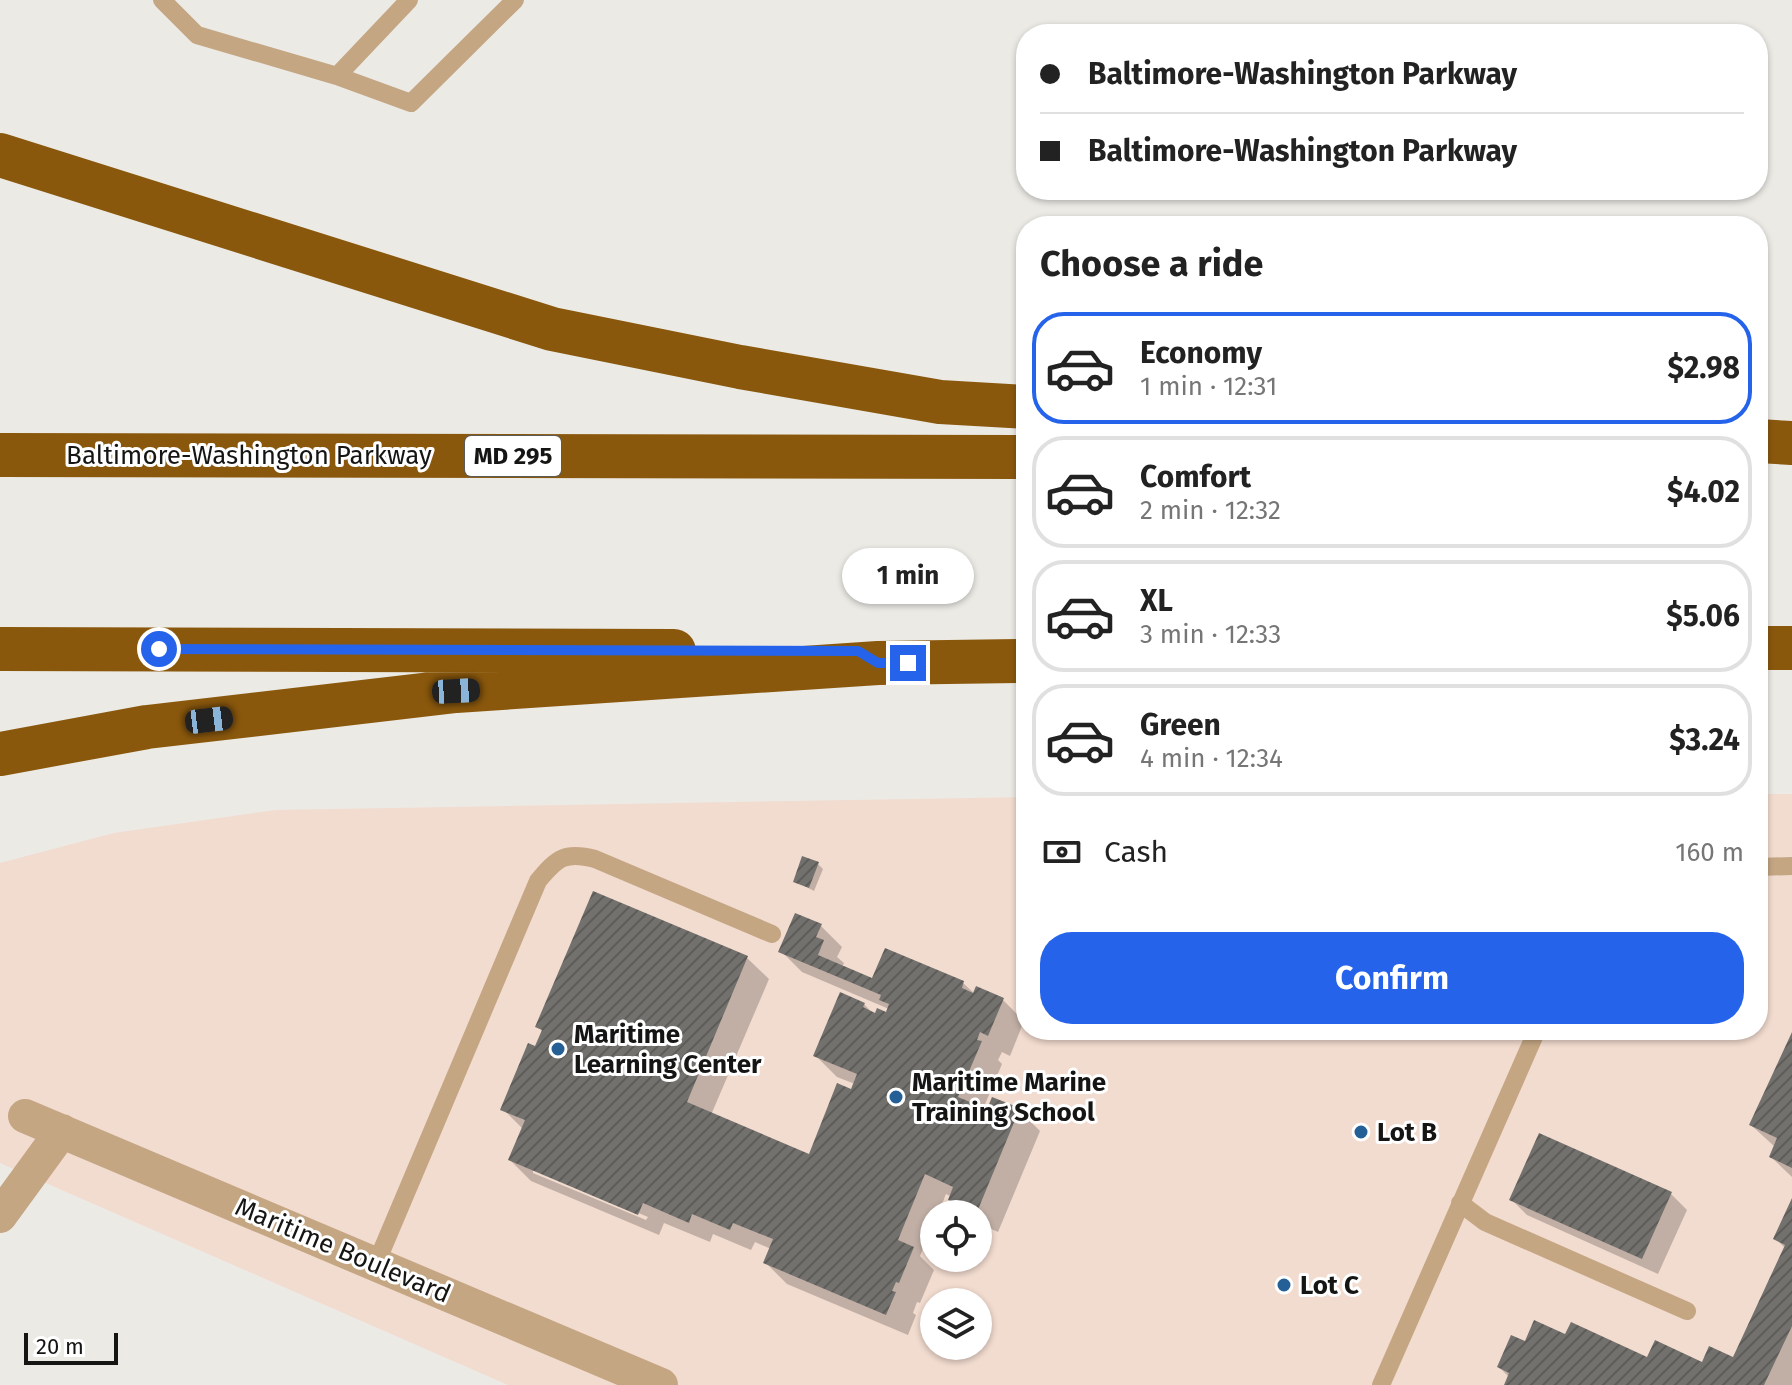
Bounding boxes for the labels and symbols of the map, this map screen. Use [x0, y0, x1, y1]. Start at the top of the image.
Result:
road number: MD 295 [465, 436, 561, 476]
street label: Baltimore-Washington Parkway [66, 440, 432, 471]
callout: 1 min [842, 547, 974, 603]
route start [141, 631, 177, 667]
route end [890, 645, 926, 681]
car [431, 678, 481, 704]
car [184, 705, 234, 735]
place label: Maritime Learning Center [574, 1019, 762, 1080]
marker: Maritime Learning Center [549, 1040, 567, 1058]
place label: Maritime Marine Training School [912, 1067, 1106, 1128]
marker: Maritime Marine Training School [887, 1088, 905, 1106]
place label: Lot B [1377, 1117, 1437, 1148]
marker: Lot B [1352, 1123, 1370, 1141]
street label: Maritime Boulevard [231, 1191, 455, 1310]
place label: Lot C [1300, 1270, 1359, 1301]
marker: Lot C [1275, 1276, 1293, 1294]
scale bar [24, 1329, 118, 1365]

